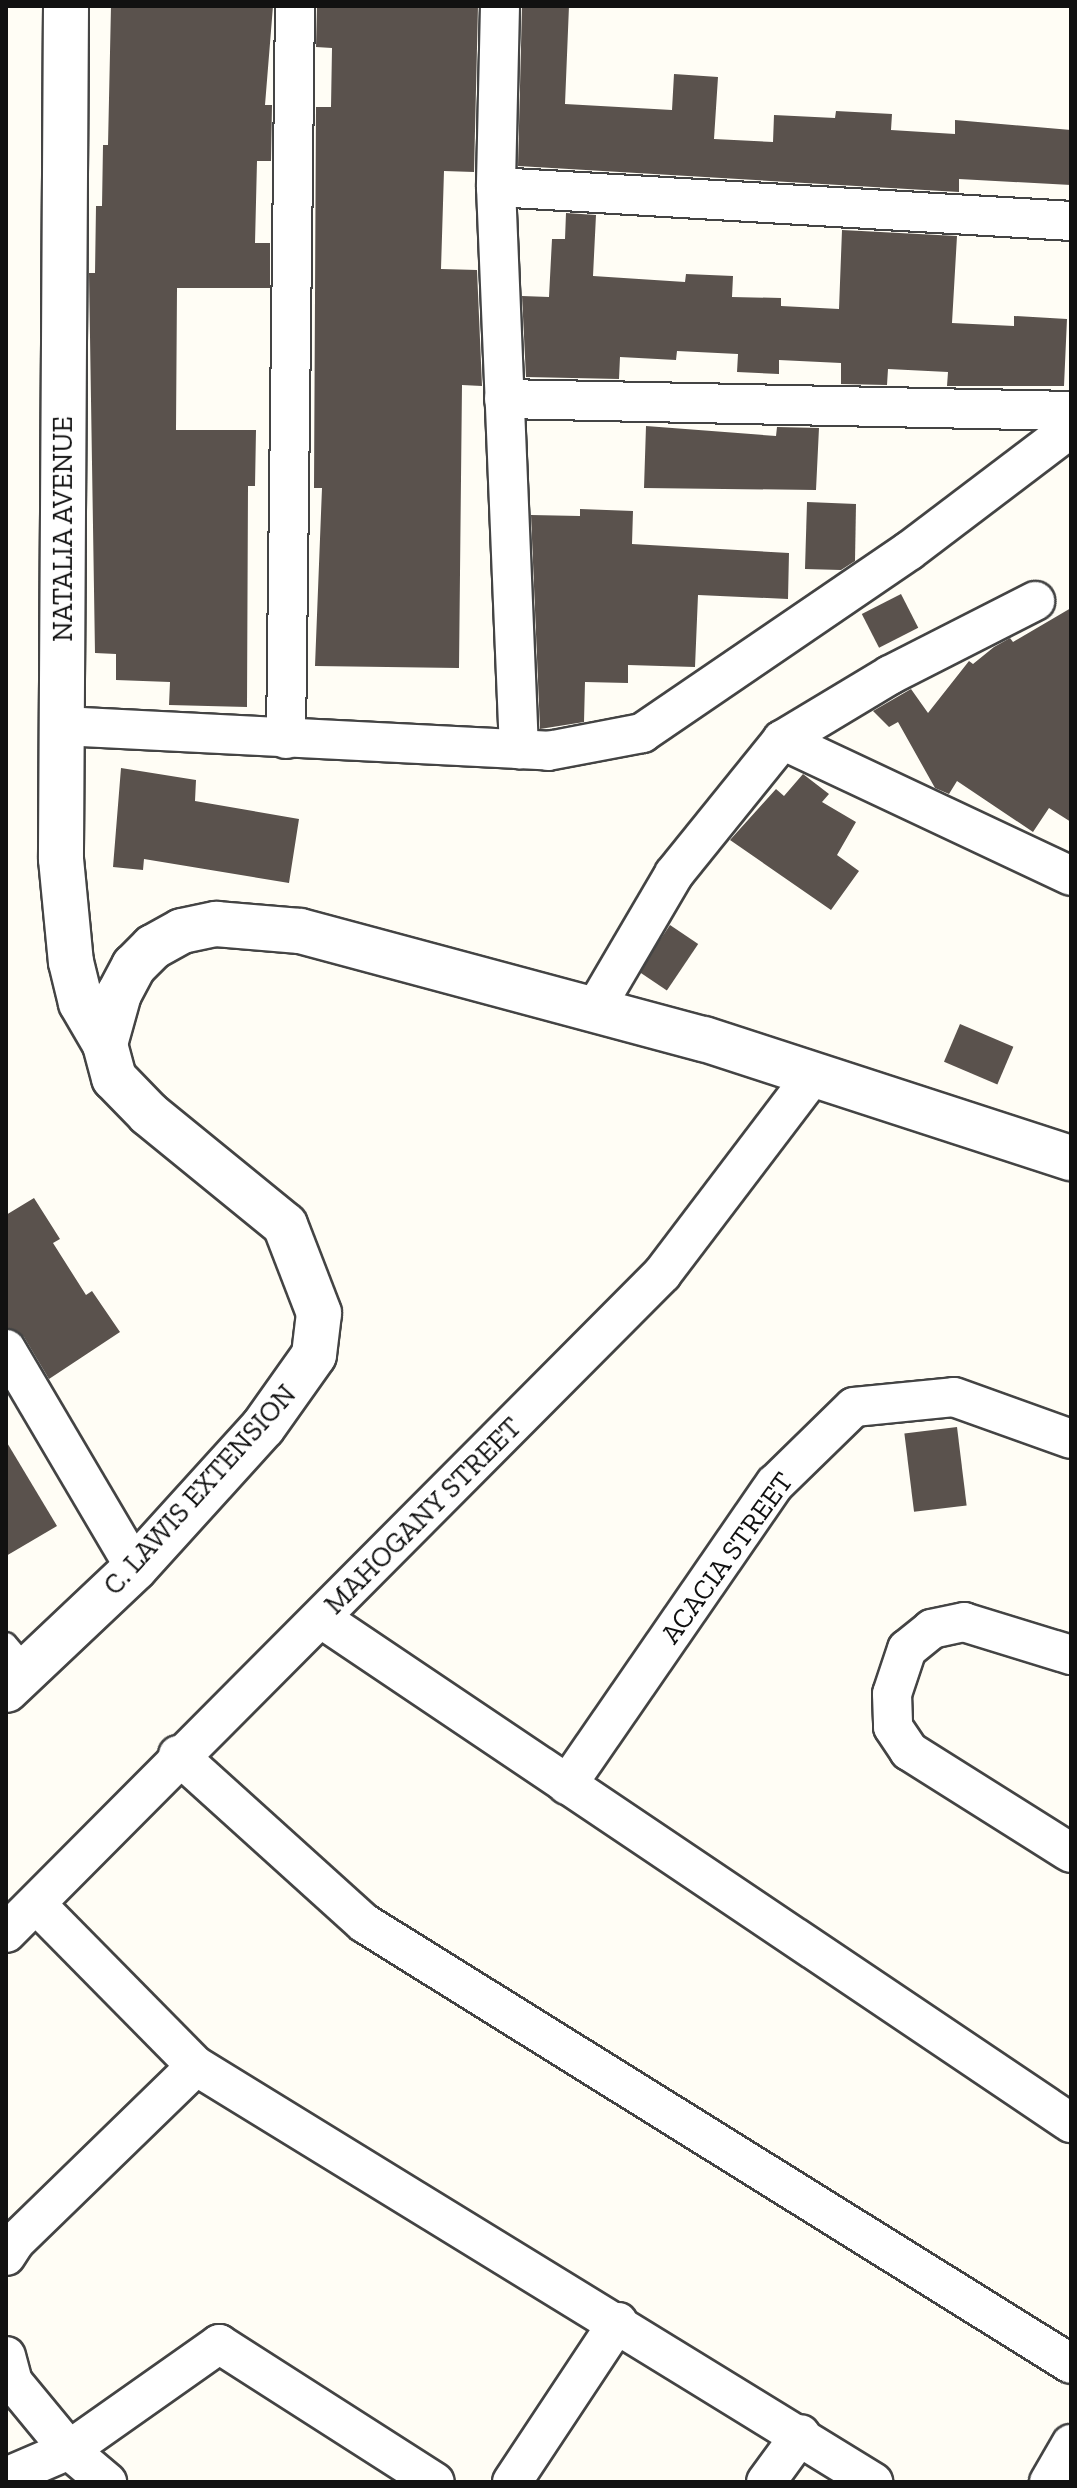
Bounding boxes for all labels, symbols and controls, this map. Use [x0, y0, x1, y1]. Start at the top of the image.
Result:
street label: NATALIA AVENUE [46, 415, 80, 643]
street label: C. LAWIS EXTENSION [97, 1378, 303, 1602]
street label: MAHOGANY STREET [317, 1410, 529, 1622]
street label: ACACIA STREET [653, 1465, 801, 1651]

